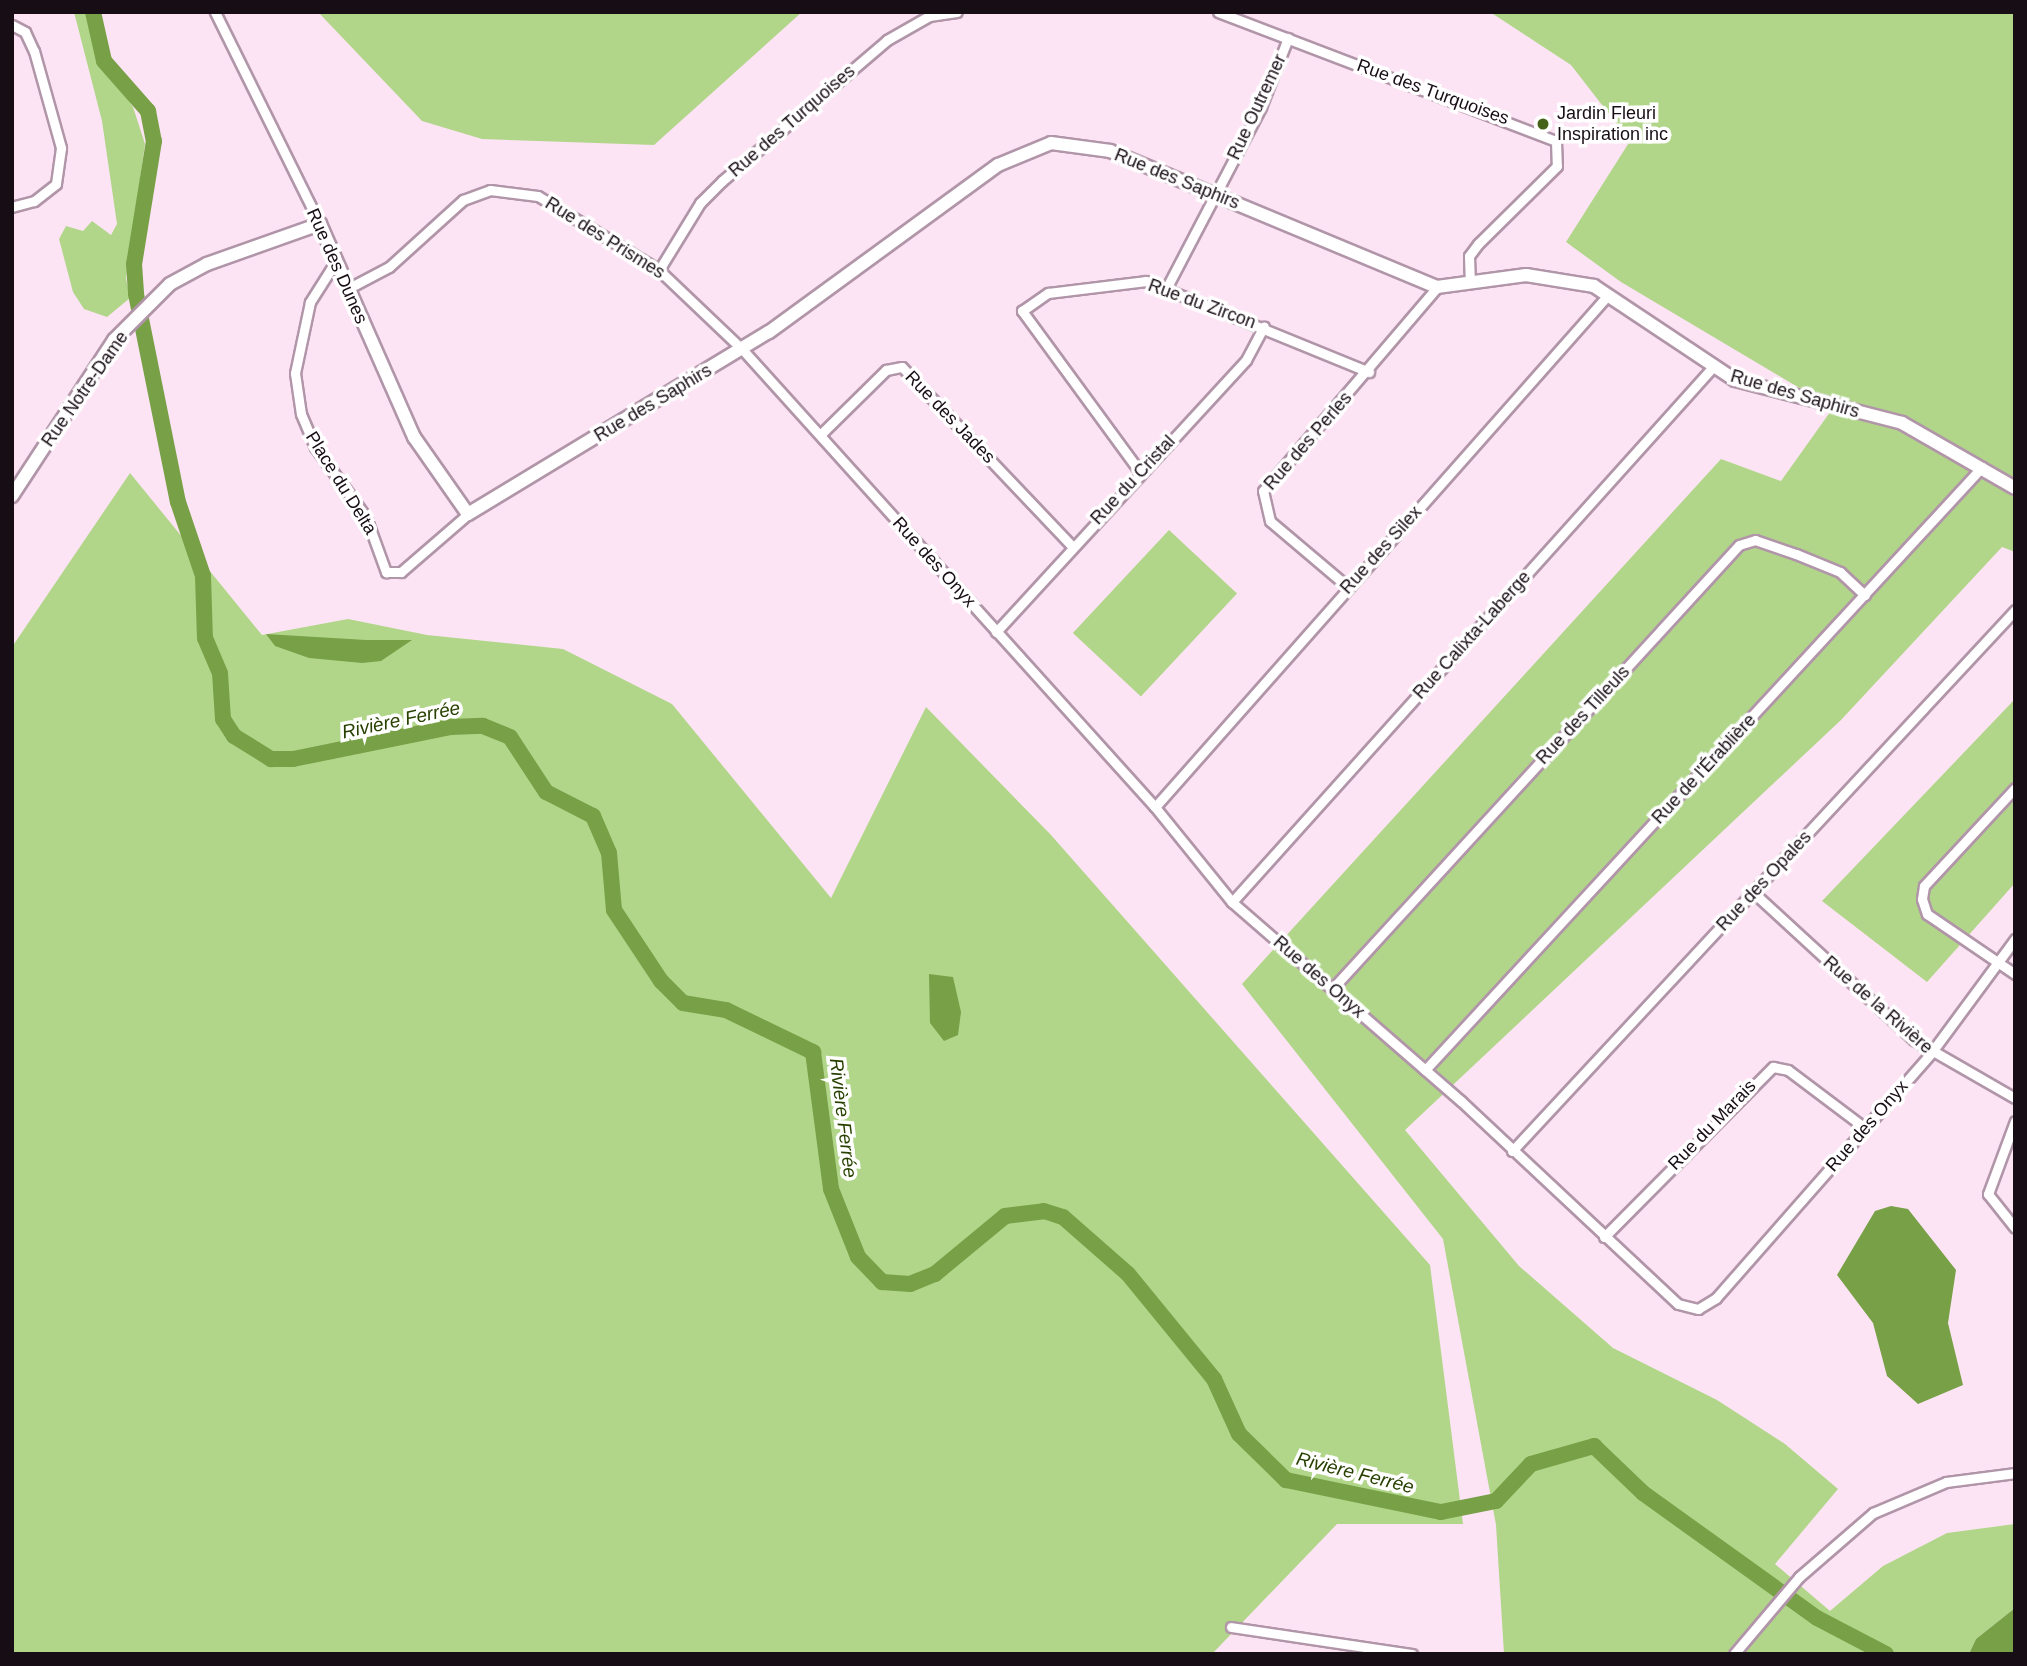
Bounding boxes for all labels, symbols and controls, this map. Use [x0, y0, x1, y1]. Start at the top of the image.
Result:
street label: Rue Outremer [1223, 51, 1291, 163]
street label: Rue des Turquoises [1354, 54, 1512, 130]
street label: Rue des Turquoises [724, 60, 860, 182]
place label: Jardin Fleuri Inspiration inc [1557, 103, 1668, 146]
marker: Jardin Fleuri Inspiration inc [1535, 116, 1551, 132]
street label: Rue des Saphirs [1111, 144, 1243, 214]
street label: Rue des Prismes [541, 193, 669, 283]
street label: Rue des Dunes [302, 205, 372, 327]
street label: Rue du Zircon [1145, 275, 1259, 333]
street label: Rue Notre-Dame [37, 327, 133, 451]
street label: Rue des Saphirs [590, 359, 716, 447]
street label: Rue des Saphirs [1728, 365, 1862, 423]
street label: Rue des Jades [901, 366, 999, 468]
street label: Rue des Perles [1259, 387, 1357, 495]
street label: Place du Delta [301, 428, 381, 538]
street label: Rue du Cristal [1086, 431, 1180, 529]
street label: Rue des Silex [1336, 502, 1426, 598]
street label: Rue des Onyx [888, 512, 980, 612]
street label: Rue Calixta-Laberge [1409, 566, 1535, 704]
street label: Rue des Tilleuls [1532, 661, 1634, 769]
water label: Rivière Ferrée [340, 696, 462, 744]
street label: Rue de l'Érablière [1648, 710, 1760, 828]
street label: Rue des Opales [1712, 826, 1816, 936]
street label: Rue des Onyx [1269, 931, 1369, 1023]
street label: Rue de la Rivière [1819, 952, 1937, 1058]
water label: Rivière Ferrée [824, 1057, 862, 1179]
street label: Rue du Marais [1664, 1075, 1760, 1175]
street label: Rue des Onyx [1821, 1076, 1913, 1176]
water label: Rivière Ferrée [1294, 1447, 1416, 1499]

